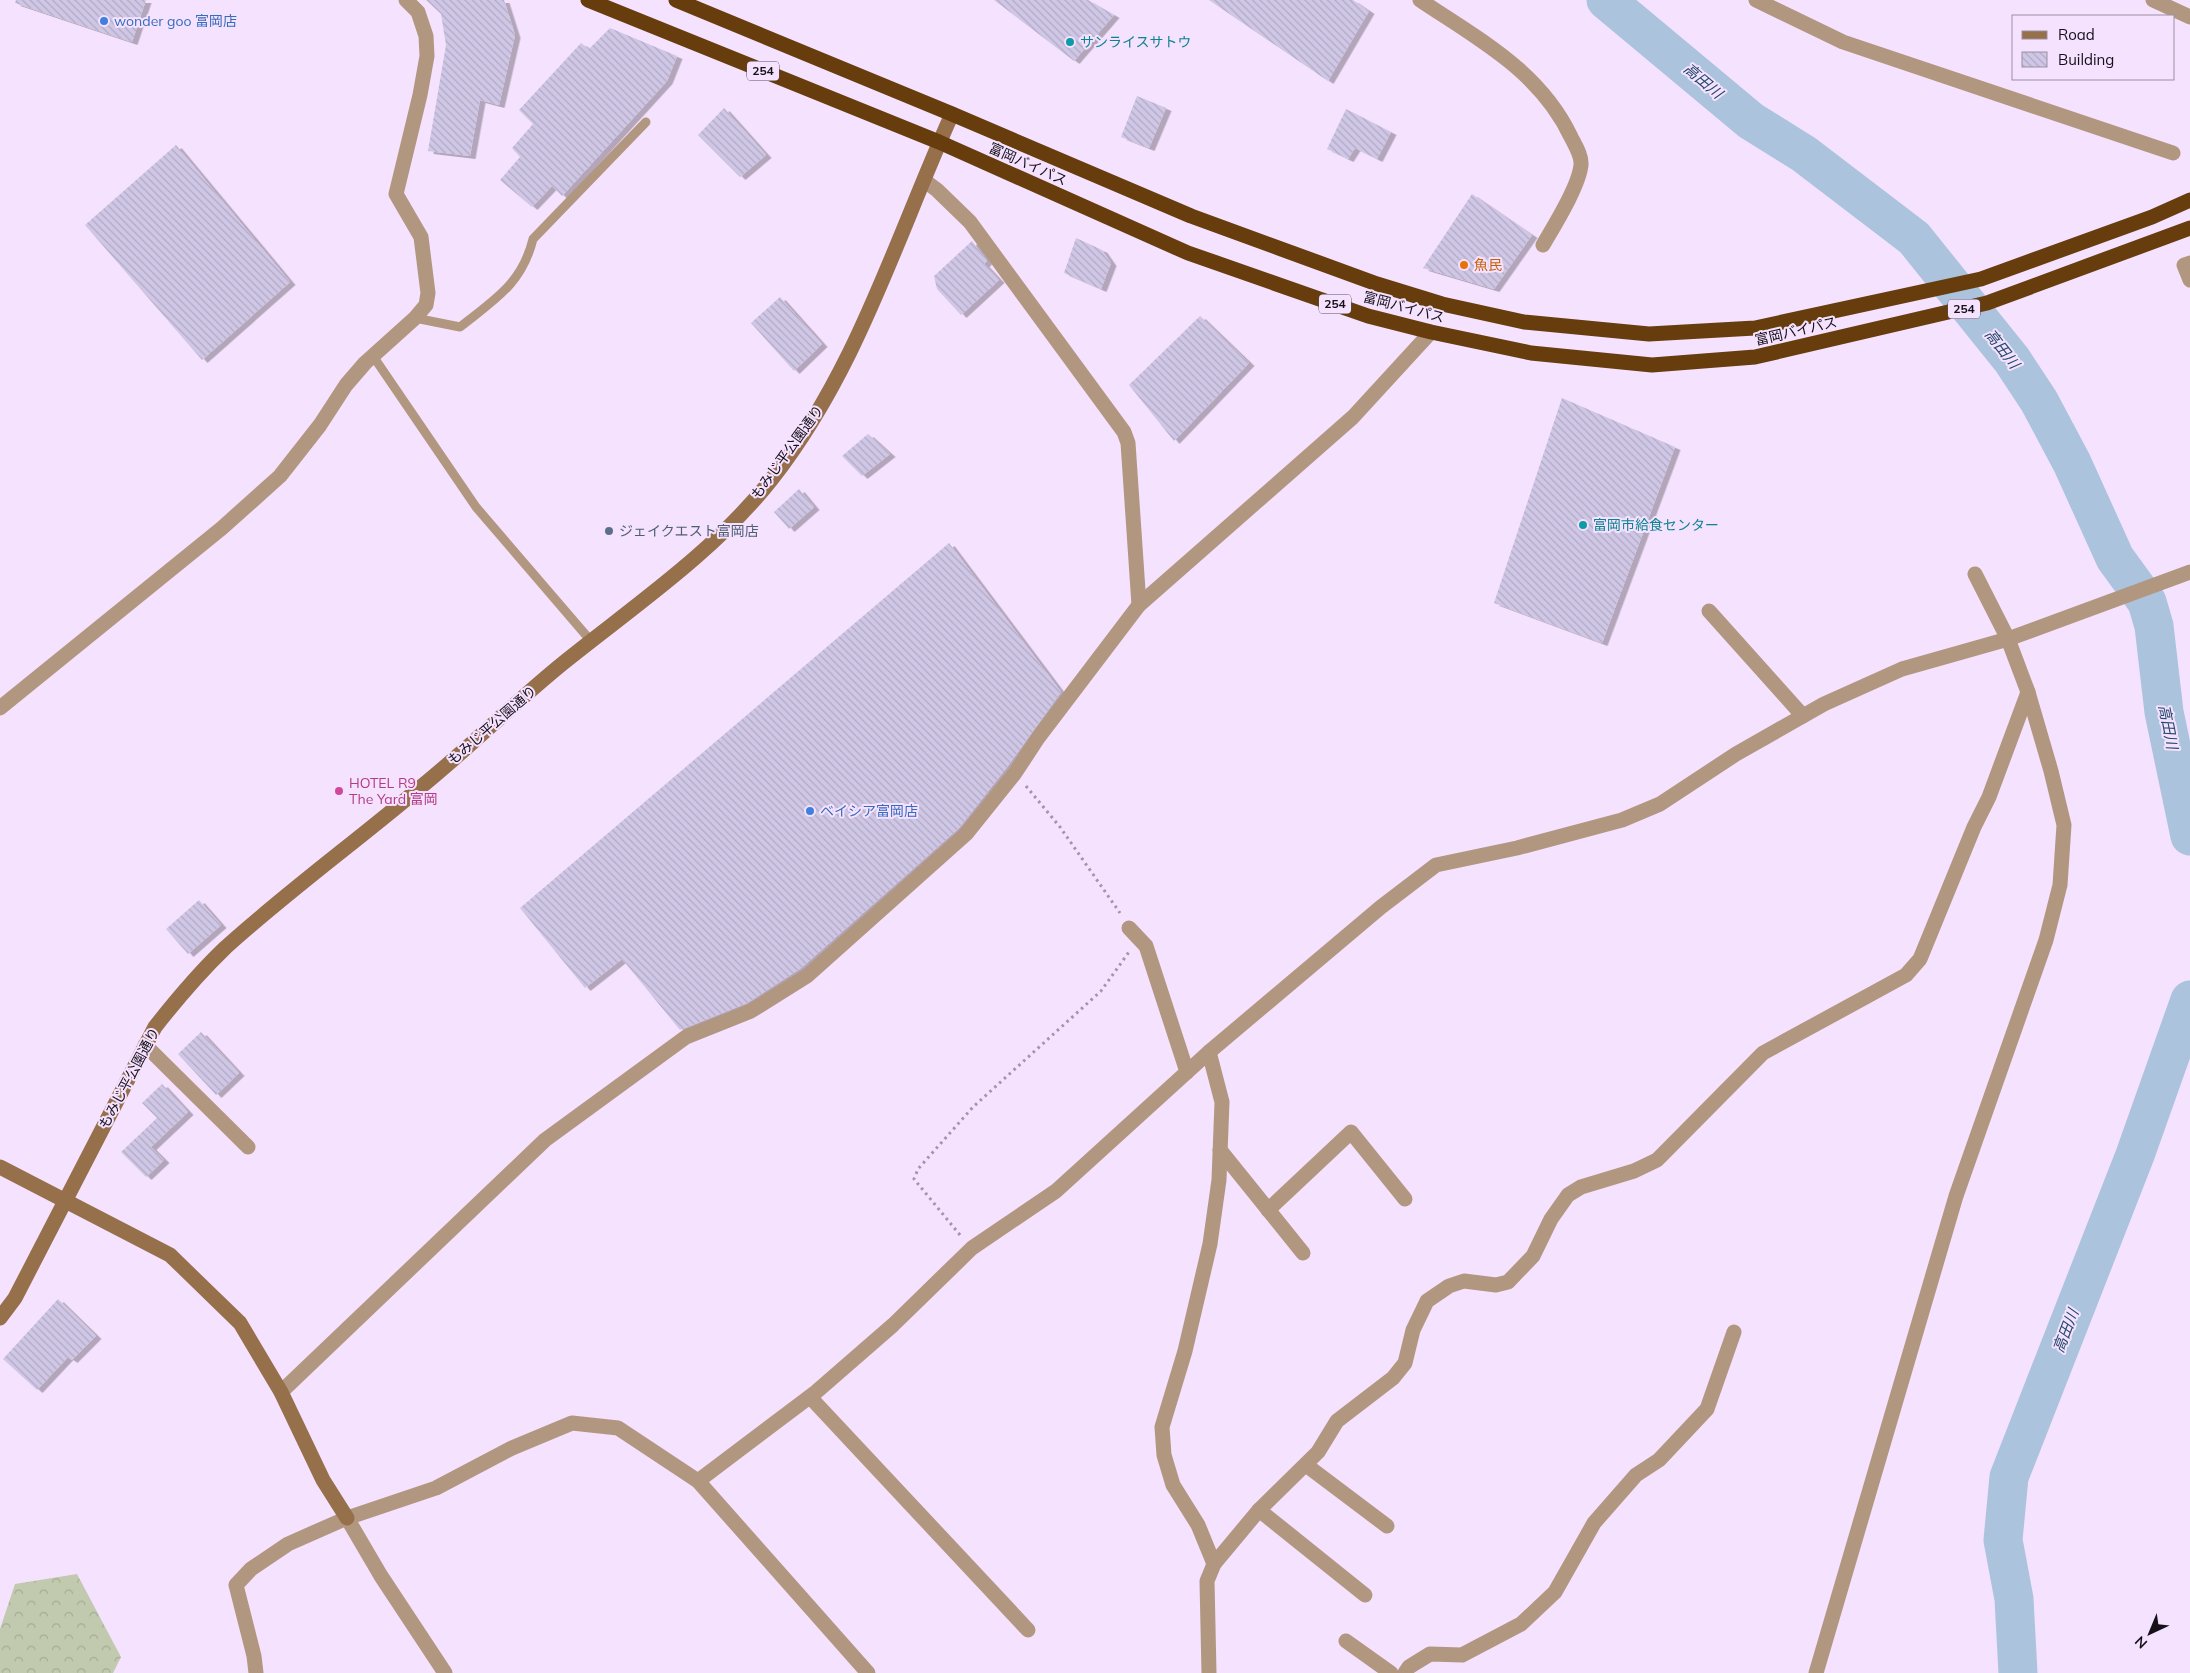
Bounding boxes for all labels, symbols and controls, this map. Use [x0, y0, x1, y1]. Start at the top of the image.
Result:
place label: wonder goo 富岡店 [114, 12, 237, 30]
marker: wonder goo 富岡店 [98, 15, 110, 27]
legend [2012, 15, 2175, 80]
text: Road [2058, 25, 2095, 44]
place label: サンライスサトウ [1080, 33, 1192, 51]
marker: サンライスサトウ [1064, 36, 1076, 48]
text: Building [2058, 50, 2114, 69]
water label: 高田川 [1680, 59, 1728, 104]
road number: 254 [747, 61, 779, 80]
street label: 富岡バイパス [986, 139, 1070, 189]
place label: 魚民 [1474, 256, 1502, 274]
marker: 魚民 [1458, 259, 1470, 271]
street label: 富岡バイパス [1361, 287, 1447, 327]
road number: 254 [1319, 294, 1351, 314]
road number: 254 [1948, 300, 1980, 318]
street label: 富岡バイパス [1753, 313, 1839, 349]
water label: 高田川 [1981, 325, 2025, 374]
street label: もみじ平公園通り [747, 401, 827, 503]
place label: 富岡市給食センター [1593, 516, 1719, 534]
marker: 富岡市給食センター [1577, 519, 1589, 531]
place label: ジェイクエスト富岡店 [619, 522, 759, 540]
marker: ジェイクエスト富岡店 [603, 525, 615, 537]
street label: もみじ平公園通り [444, 681, 540, 769]
water label: 高田川 [2155, 703, 2182, 753]
place label: HOTEL R9 The Yard 富岡 [349, 774, 438, 808]
marker: HOTEL R9 The Yard 富岡 [333, 785, 345, 797]
place label: ベイシア富岡店 [820, 802, 918, 820]
marker: ベイシア富岡店 [804, 805, 816, 817]
street label: もみじ平公園通り [95, 1024, 163, 1132]
water label: 高田川 [2049, 1305, 2083, 1355]
north arrow [2125, 1608, 2175, 1658]
text: N [2131, 1632, 2151, 1652]

